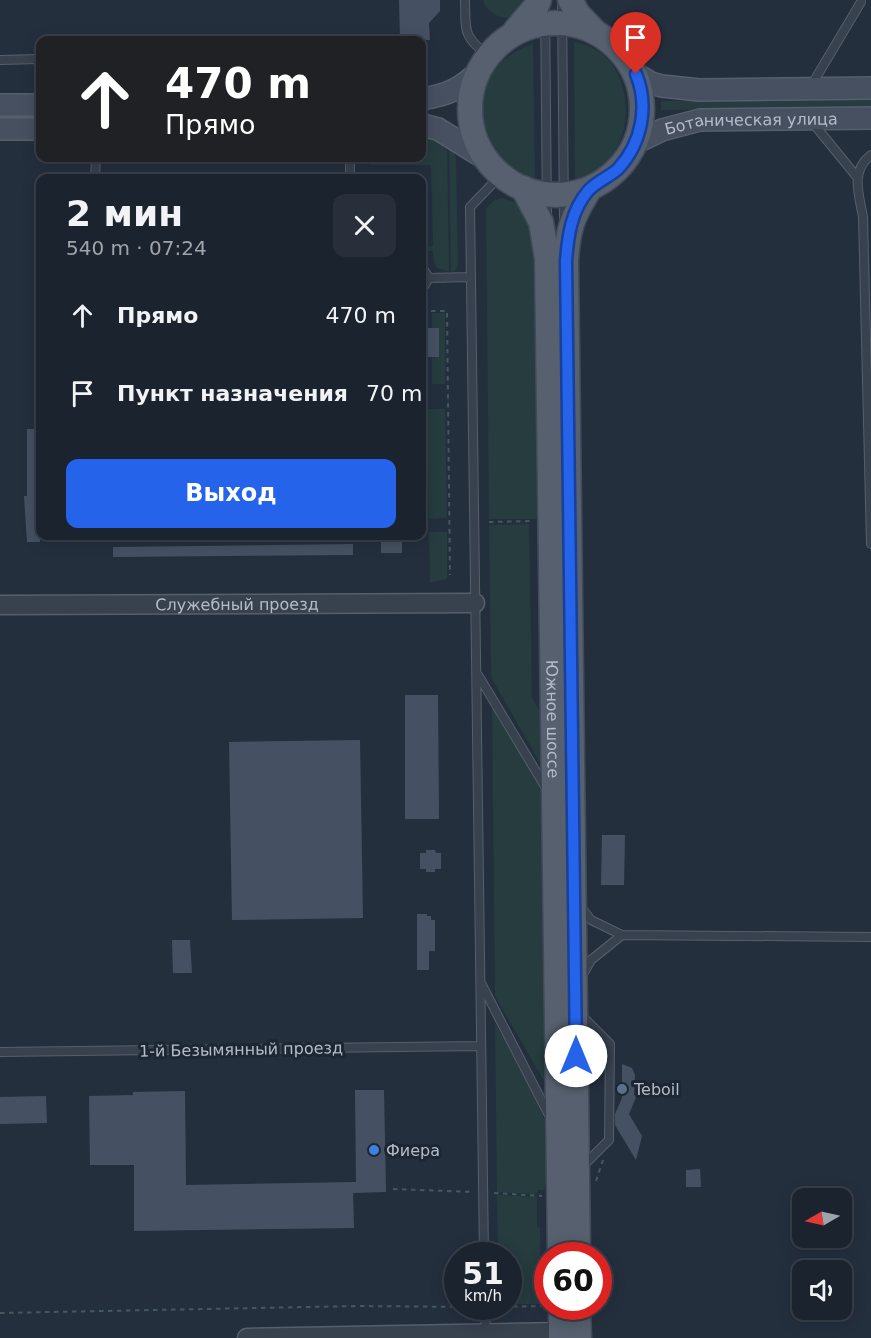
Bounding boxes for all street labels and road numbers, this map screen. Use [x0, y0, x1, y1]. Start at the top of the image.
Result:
street label: Ботаническая улица [663, 109, 838, 139]
street label: Служебный проезд [155, 595, 319, 614]
street label: Южное шоссе [542, 659, 563, 779]
street label: 1-й Безымянный проезд [139, 1038, 343, 1061]

